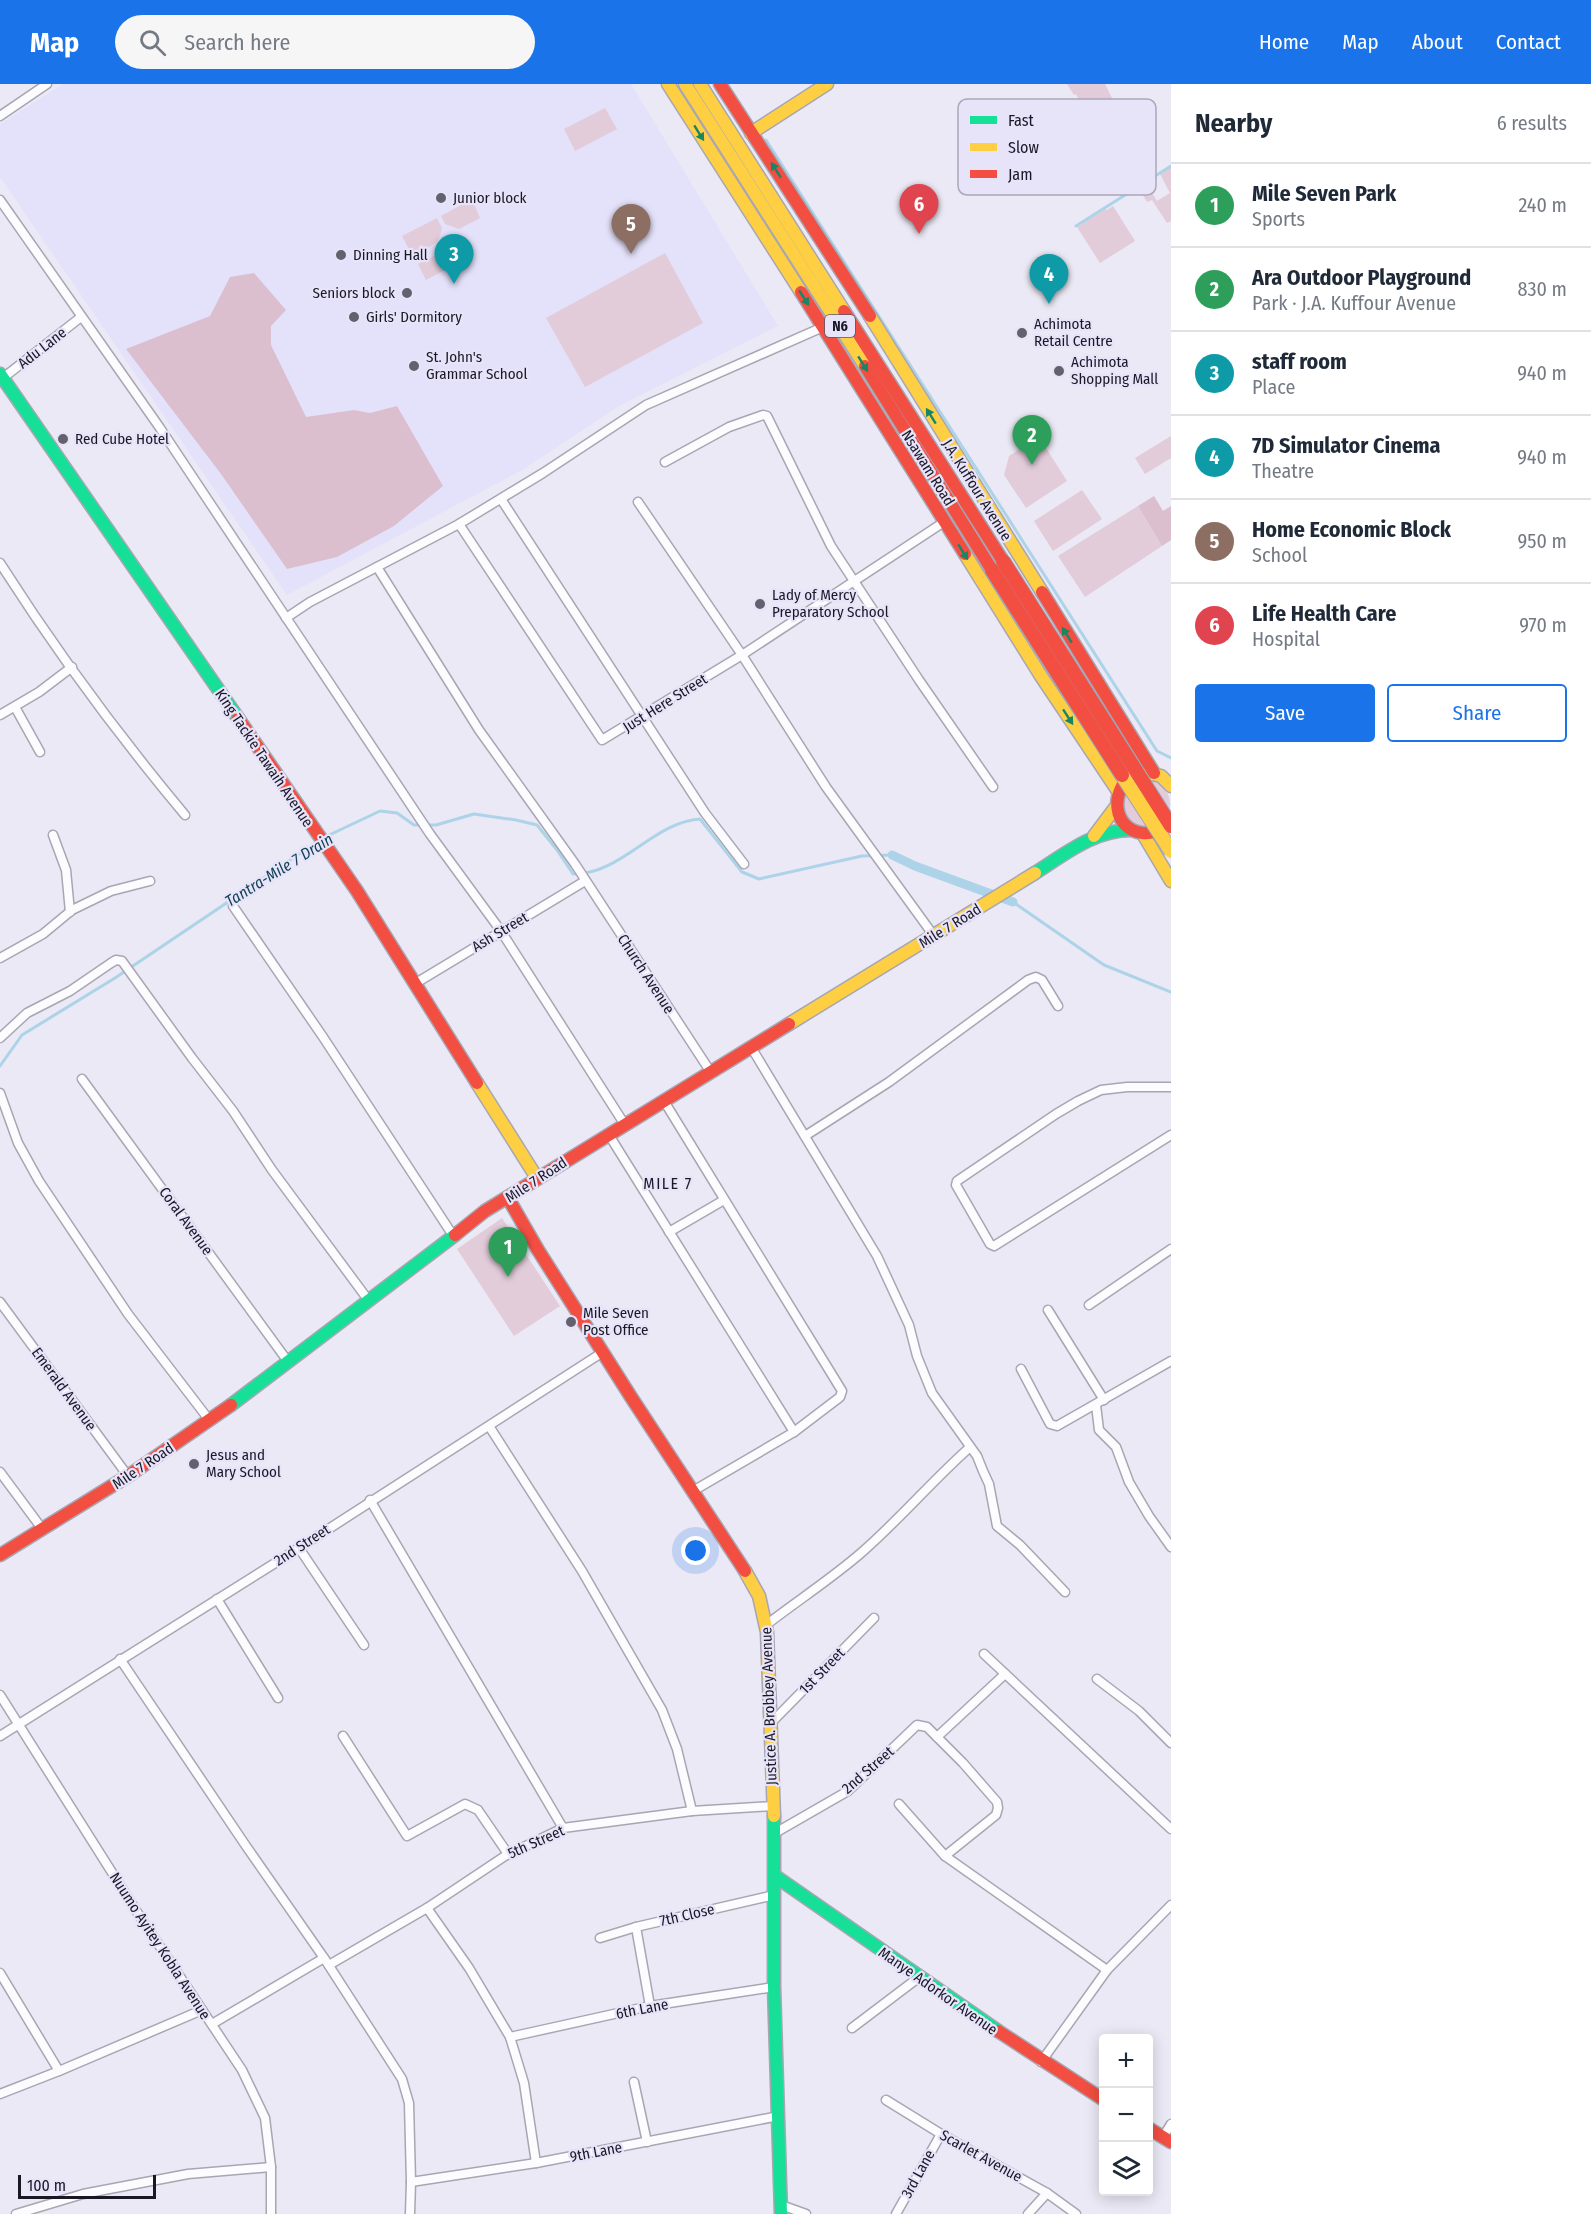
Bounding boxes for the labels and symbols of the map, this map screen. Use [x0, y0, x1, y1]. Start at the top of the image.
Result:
legend [958, 99, 1156, 195]
text: Fast [1008, 111, 1035, 130]
one-way arrow [694, 125, 705, 142]
text: Slow [1008, 138, 1039, 157]
one-way arrow [770, 161, 781, 178]
text: Jam [1008, 165, 1033, 184]
pin: 6 [900, 184, 938, 234]
place label: Junior block [453, 189, 526, 207]
marker: Junior block [434, 191, 448, 205]
pin: 5 [612, 204, 650, 254]
pin: 3 [434, 234, 474, 284]
place label: Dinning Hall [353, 246, 428, 264]
marker: Dinning Hall [334, 248, 348, 262]
pin: 4 [1030, 254, 1068, 304]
place label: Seniors block [312, 284, 395, 302]
marker: Seniors block [400, 286, 414, 300]
one-way arrow [798, 290, 809, 306]
place label: Girls' Dormitory [366, 308, 462, 326]
marker: Girls' Dormitory [347, 310, 361, 324]
road number: N6 [825, 315, 855, 337]
place label: Achimota Retail Centre [1034, 315, 1113, 350]
street label: Adu Lane [14, 324, 70, 372]
marker: Achimota Retail Centre [1015, 326, 1029, 340]
place label: St. John's Grammar School [426, 348, 527, 383]
place label: Achimota Shopping Mall [1071, 353, 1158, 388]
one-way arrow [857, 356, 868, 372]
marker: St. John's Grammar School [407, 359, 421, 373]
marker: Achimota Shopping Mall [1052, 364, 1066, 378]
one-way arrow [925, 408, 936, 424]
pin: 2 [1012, 416, 1052, 465]
street label: Nsawam Road [898, 427, 958, 509]
place label: Red Cube Hotel [75, 430, 169, 448]
marker: Red Cube Hotel [56, 432, 70, 446]
street label: J.A. Kuffour Avenue [939, 436, 1015, 544]
one-way arrow [958, 544, 969, 560]
place label: Lady of Mercy Preparatory School [772, 586, 889, 621]
marker: Lady of Mercy Preparatory School [753, 597, 767, 611]
one-way arrow [1062, 627, 1073, 643]
street label: Just Here Street [620, 670, 711, 736]
street label: King Tackie Tawaih Avenue [211, 686, 317, 830]
one-way arrow [1062, 708, 1073, 725]
water label: Tantra-Mile 7 Drain [222, 829, 336, 911]
street label: Mile 7 Road [916, 900, 984, 952]
street label: Ash Street [469, 908, 532, 956]
street label: Church Avenue [614, 931, 678, 1017]
street label: Mile 7 Road [502, 1153, 570, 1207]
district label: MILE 7 [643, 1174, 693, 1193]
street label: Coral Avenue [155, 1183, 217, 1259]
pin: 1 [488, 1228, 528, 1277]
place label: Mile Seven Post Office [583, 1304, 649, 1339]
marker: Mile Seven Post Office [564, 1315, 578, 1329]
street label: Emerald Avenue [28, 1344, 100, 1434]
street label: Mile 7 Road [109, 1439, 177, 1493]
place label: Jesus and Mary School [206, 1446, 281, 1481]
marker: Jesus and Mary School [187, 1457, 201, 1471]
street label: 2nd Street [271, 1520, 333, 1570]
your location [681, 1536, 710, 1565]
street label: Justice A. Brobbey Avenue [757, 1627, 781, 1785]
street label: 1st Street [796, 1644, 849, 1698]
street label: 2nd Street [838, 1742, 898, 1797]
street label: 5th Street [505, 1822, 567, 1862]
street label: Nuumo Ayitey Kobla Avenue [106, 1869, 214, 2023]
street label: 7th Close [658, 1900, 716, 1930]
street label: Manye Adorkor Avenue [875, 1943, 1001, 2039]
street label: 6th Lane [614, 1995, 670, 2023]
street label: Scarlet Avenue [937, 2126, 1025, 2186]
street label: 9th Lane [568, 2138, 624, 2166]
street label: 3rd Lane [897, 2147, 939, 2201]
scale bar [18, 2172, 156, 2200]

